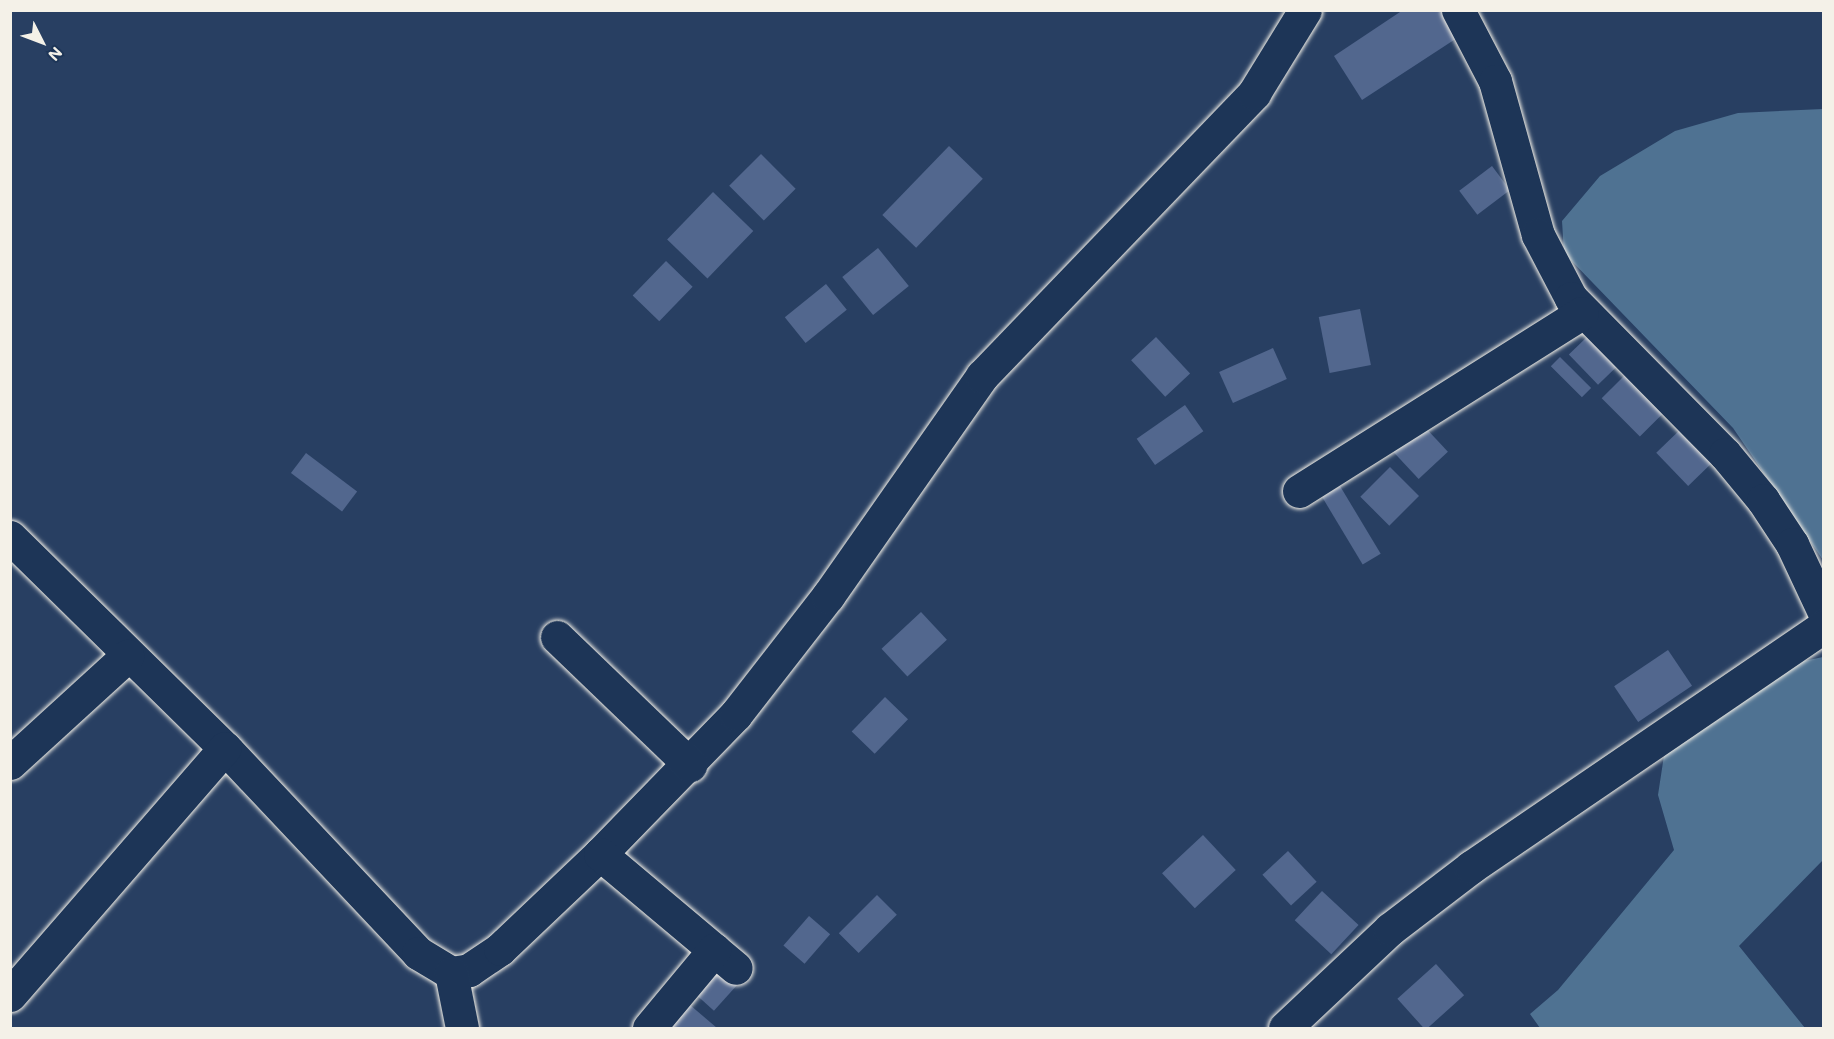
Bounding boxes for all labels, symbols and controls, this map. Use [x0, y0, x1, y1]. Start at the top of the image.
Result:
north arrow [12, 12, 72, 72]
text: N [44, 43, 68, 66]

